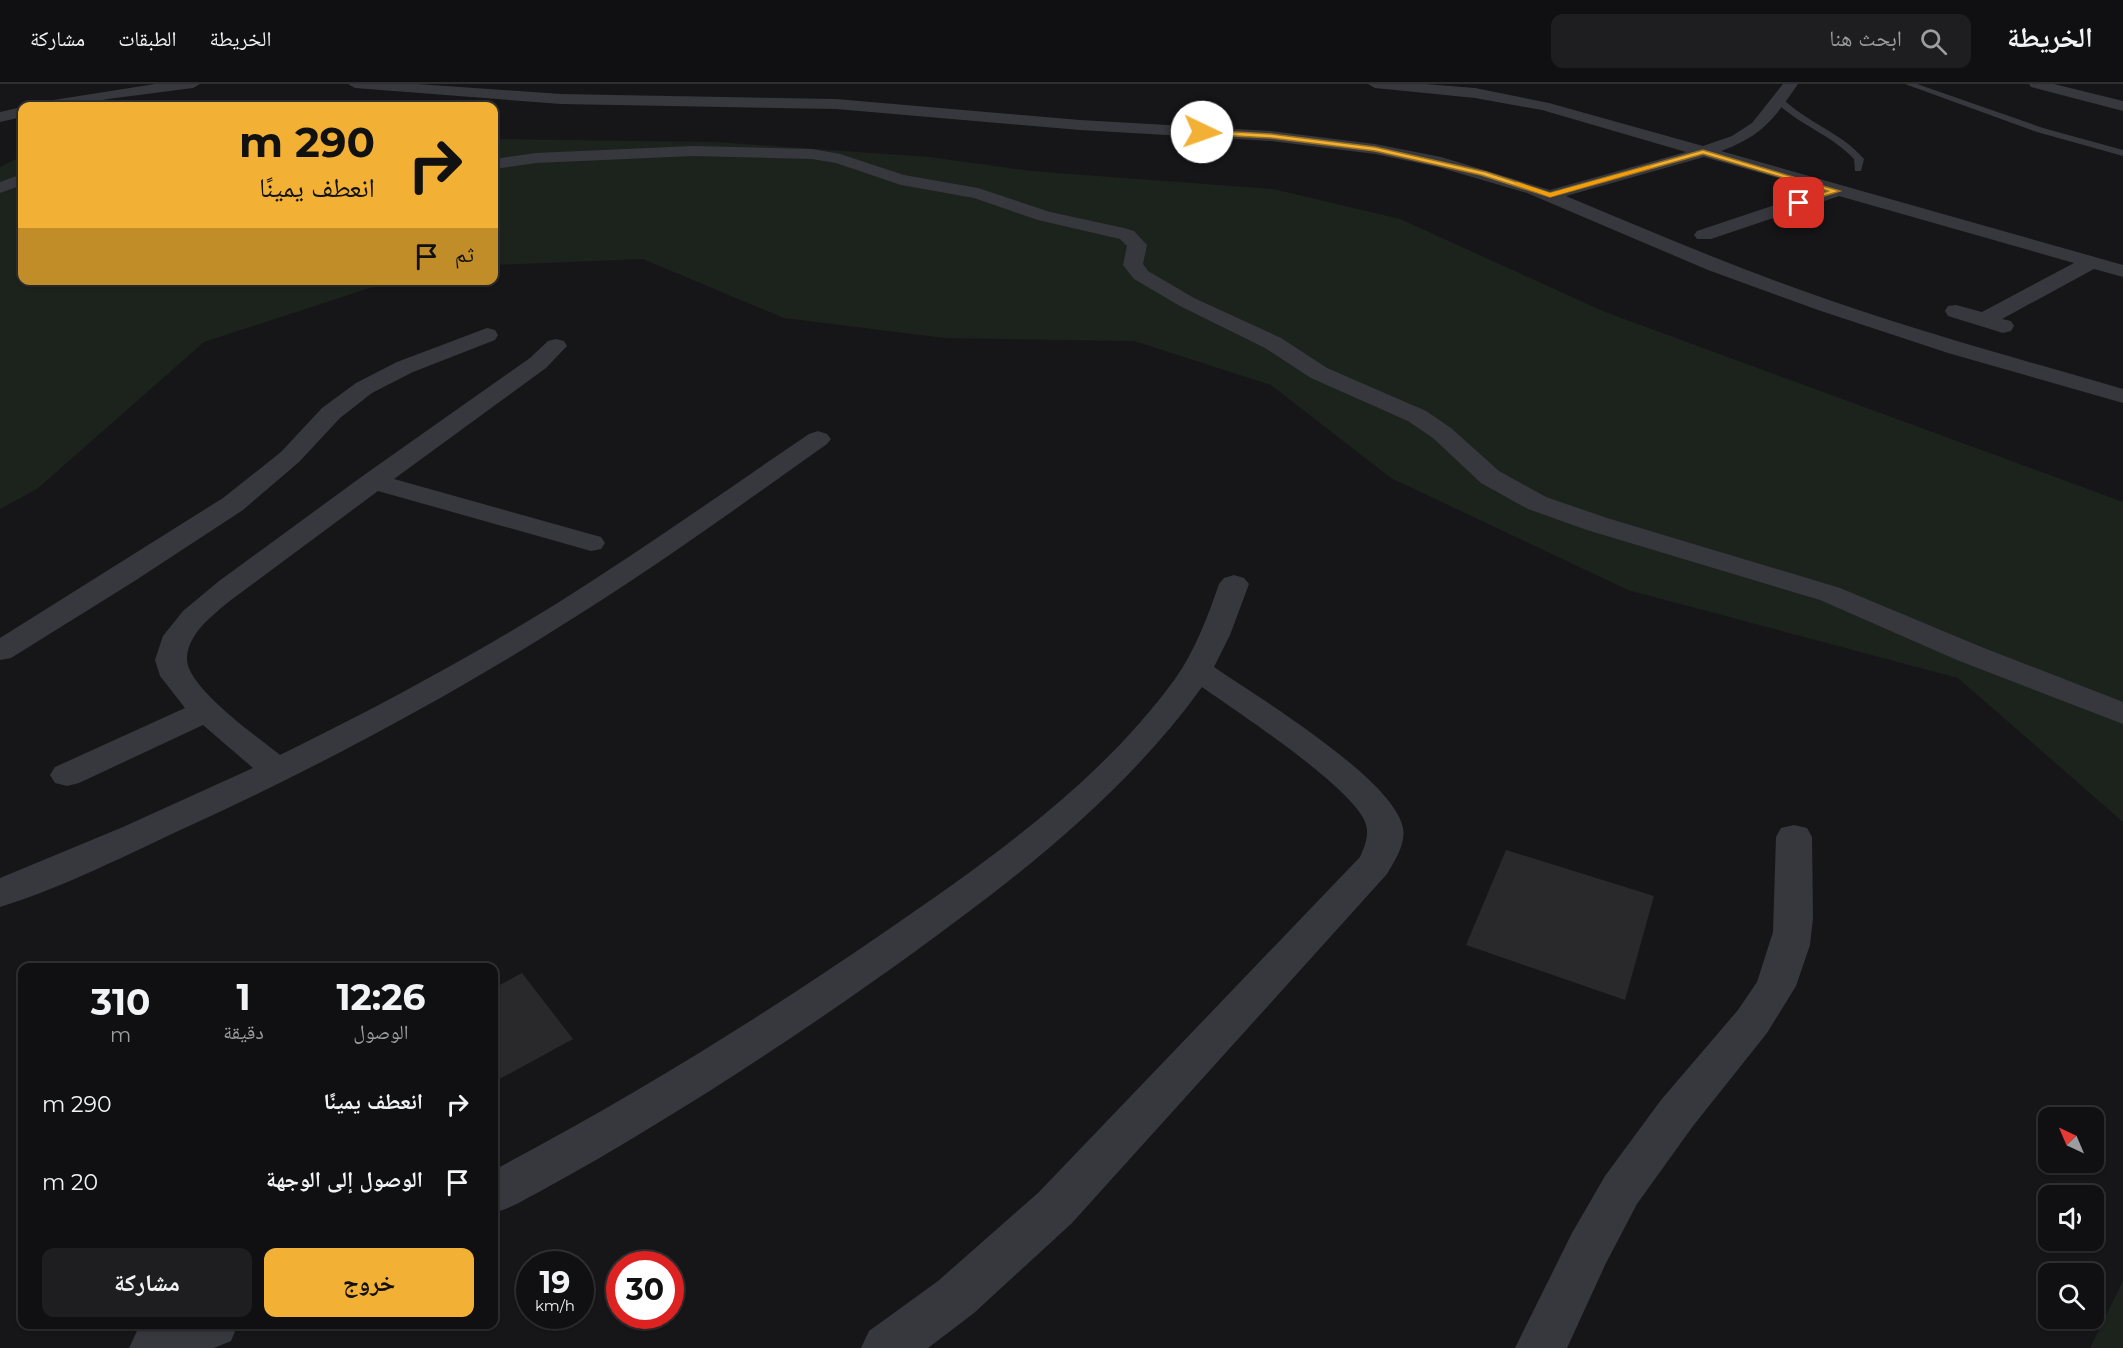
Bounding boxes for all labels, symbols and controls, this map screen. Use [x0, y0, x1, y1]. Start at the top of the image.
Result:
search box [1551, 14, 1971, 68]
text: الخريطة [2007, 20, 2093, 54]
text: ابحث هنا [1829, 25, 1902, 52]
icon: search [1917, 25, 1950, 58]
text: مشاركة [30, 26, 85, 51]
text: الطبقات [118, 26, 177, 51]
text: الخريطة [210, 26, 271, 51]
position arrow [1170, 100, 1234, 164]
text: 290 m [239, 116, 375, 168]
icon: right [396, 126, 474, 204]
text: انعطف يمينًا [259, 171, 375, 204]
pin [1773, 177, 1824, 228]
icon: arrive [1782, 186, 1815, 219]
icon: arrive [410, 240, 443, 273]
text: ثم [455, 241, 474, 268]
text: 1 [236, 975, 251, 1019]
text: 12:26 [336, 975, 425, 1019]
text: 310 [91, 980, 151, 1024]
text: دقيقة [223, 1020, 264, 1044]
text: الوصول [353, 1020, 409, 1044]
text: m [110, 1023, 131, 1047]
text: انعطف يمينًا [323, 1088, 423, 1115]
icon: right [441, 1088, 474, 1121]
text: 290 m [42, 1091, 112, 1118]
north arrow [2038, 1107, 2104, 1173]
map controls [2038, 1107, 2104, 1329]
text: الوصول إلى الوجهة [266, 1166, 423, 1193]
icon: arrive [441, 1166, 474, 1199]
text: 20 m [42, 1169, 98, 1196]
button: sound [2038, 1185, 2104, 1251]
button: مشاركة [42, 1248, 252, 1317]
button: خروج [264, 1248, 474, 1317]
speed limit sign: 30 [606, 1251, 684, 1329]
button: search [2038, 1263, 2104, 1329]
text: 19 [540, 1264, 570, 1301]
text: km/h [535, 1296, 575, 1315]

